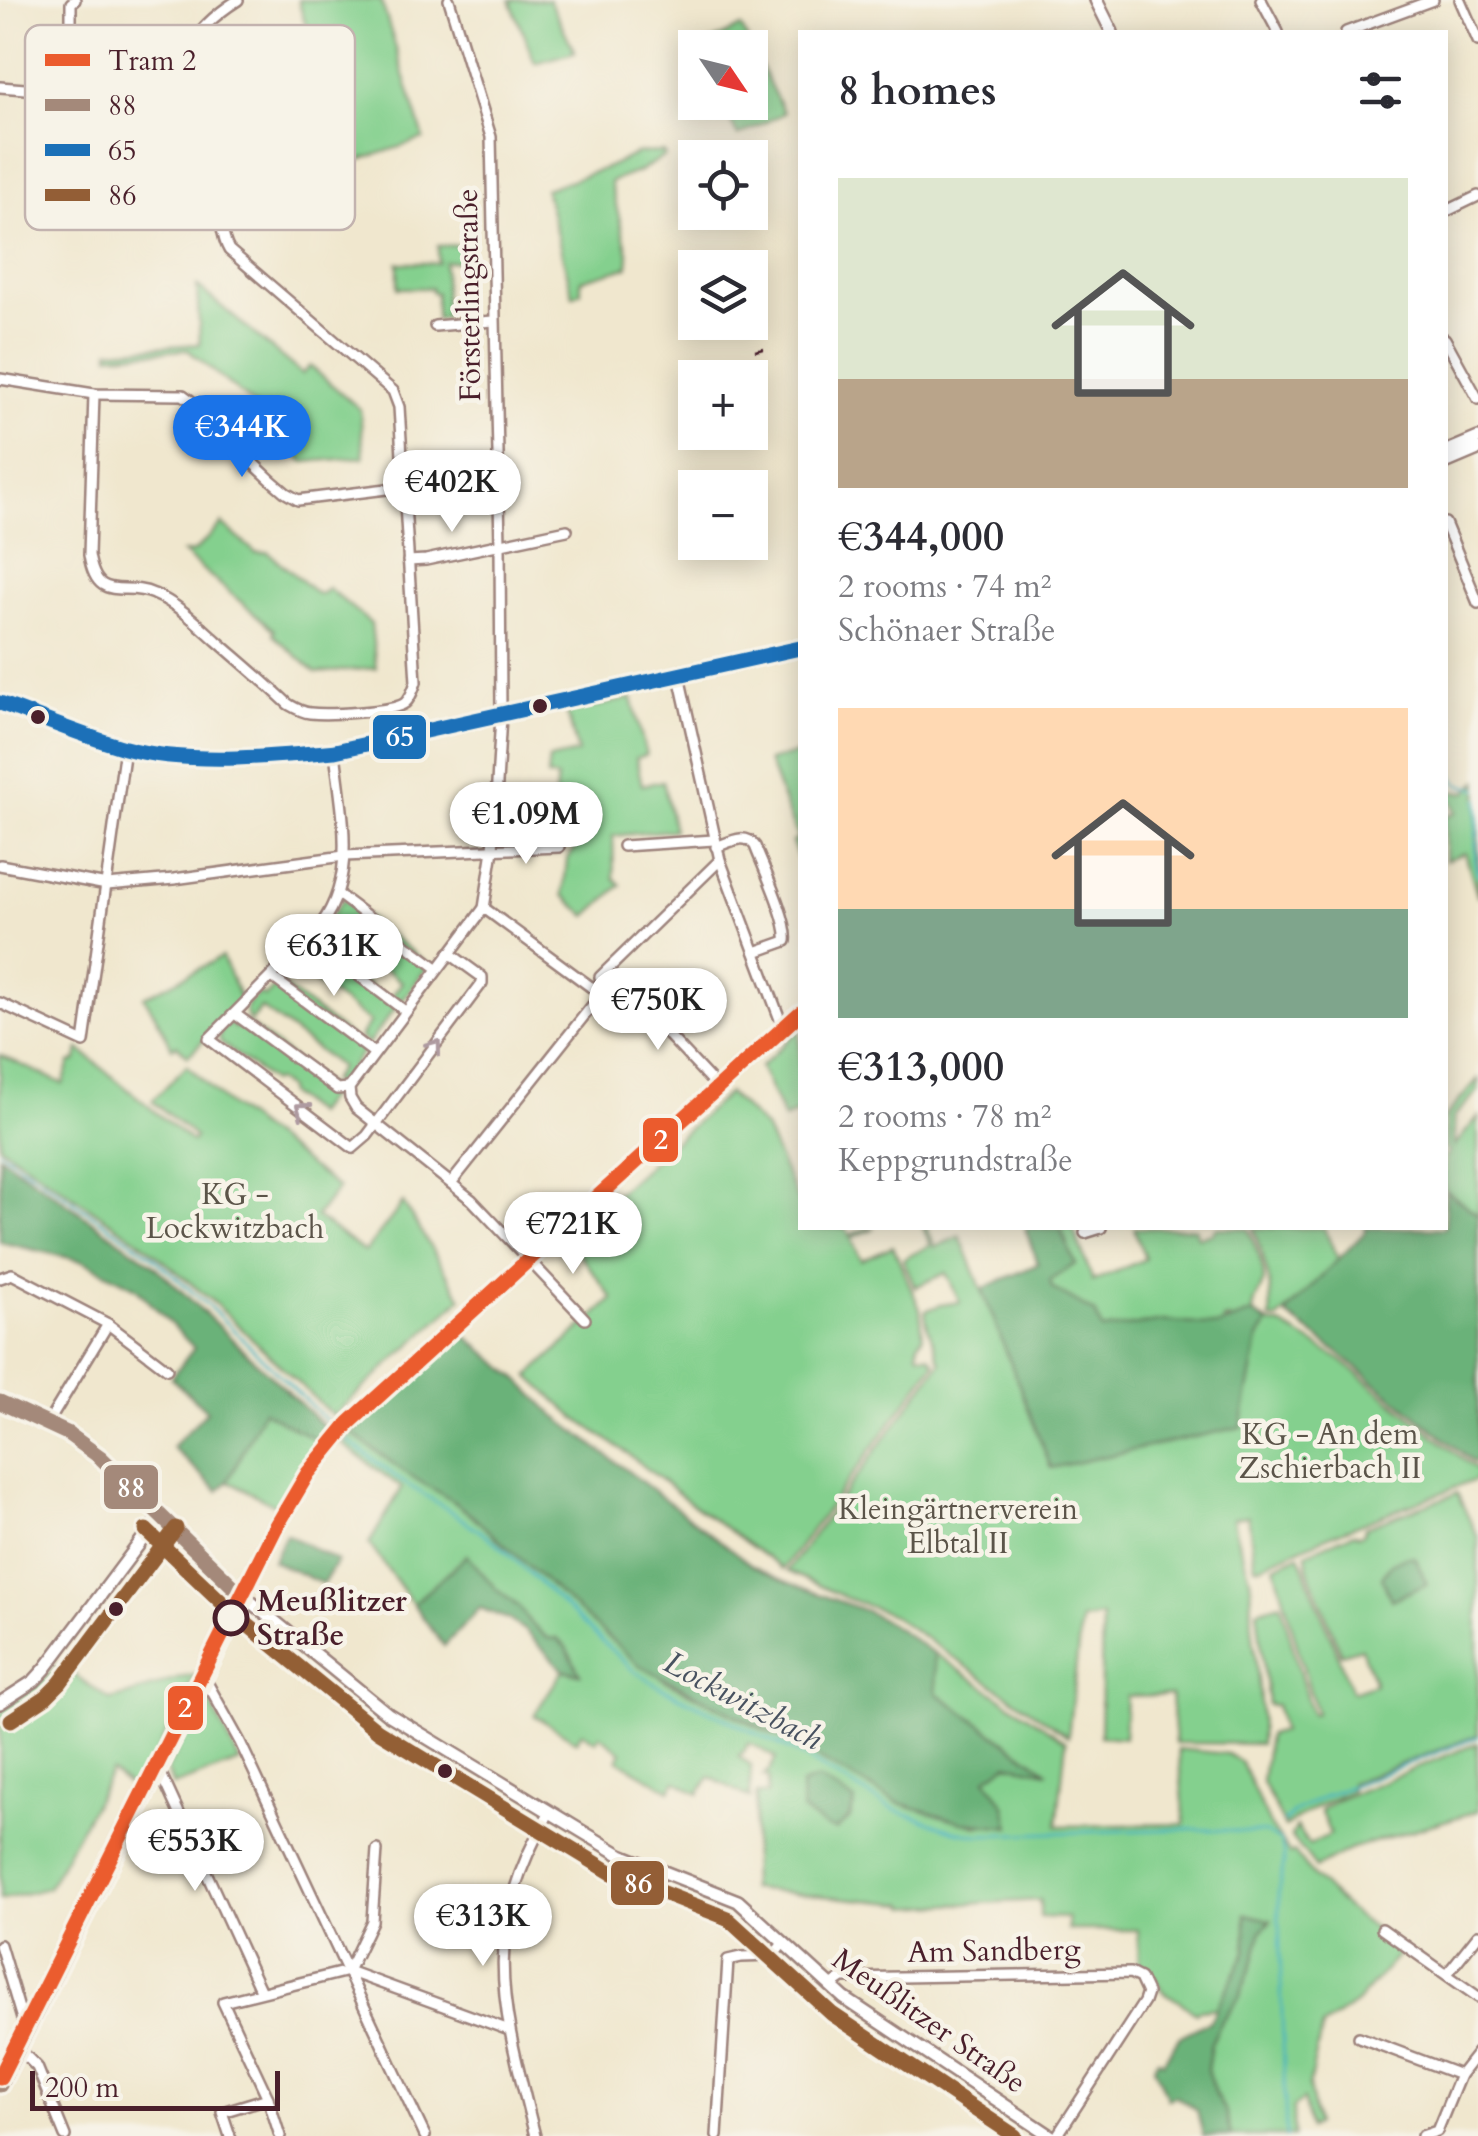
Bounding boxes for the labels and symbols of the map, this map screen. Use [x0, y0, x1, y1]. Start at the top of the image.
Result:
legend [25, 25, 355, 230]
north arrow [678, 30, 768, 120]
text: Tram 2 [108, 42, 196, 80]
text: 88 [108, 87, 137, 125]
text: 65 [108, 132, 137, 170]
text: 86 [108, 177, 137, 215]
street label: Försterlingstraße [447, 188, 491, 402]
pin: €344K [172, 395, 312, 480]
pin: €402K [382, 450, 522, 535]
unlabelled marker [530, 696, 550, 716]
unlabelled marker [28, 707, 48, 727]
line badge: 65 [371, 713, 428, 761]
text: 65 [386, 718, 414, 756]
pin: €1.09M [445, 782, 607, 867]
pin: €631K [264, 914, 404, 999]
pin: €750K [588, 968, 728, 1053]
one-way arrow [423, 1039, 440, 1057]
one-way arrow [295, 1104, 313, 1121]
line badge: 2 [641, 1116, 680, 1164]
text: 2 [654, 1121, 668, 1159]
park label: KG - Lockwitzbach [146, 1174, 325, 1249]
pin: €721K [503, 1192, 643, 1277]
park label: KG - An dem Zschierbach II [1239, 1414, 1421, 1489]
line badge: 88 [102, 1463, 160, 1511]
text: 88 [117, 1469, 145, 1507]
park label: Kleingärtnerverein Elbtal II [838, 1489, 1078, 1564]
place label: Meußlitzer Straße [257, 1581, 408, 1656]
unlabelled marker [106, 1599, 126, 1619]
marker: Meußlitzer Straße [214, 1601, 248, 1635]
water label: Lockwitzbach [656, 1641, 830, 1761]
line badge: 2 [166, 1684, 205, 1732]
text: 2 [178, 1689, 192, 1727]
unlabelled marker [435, 1761, 455, 1781]
pin: €553K [125, 1809, 265, 1894]
line badge: 86 [609, 1859, 666, 1907]
text: 86 [624, 1865, 652, 1903]
pin: €313K [413, 1884, 553, 1969]
street label: Am Sandberg [907, 1929, 1081, 1973]
street label: Meußlitzer Straße [824, 1939, 1034, 2103]
scale bar [30, 2066, 280, 2110]

